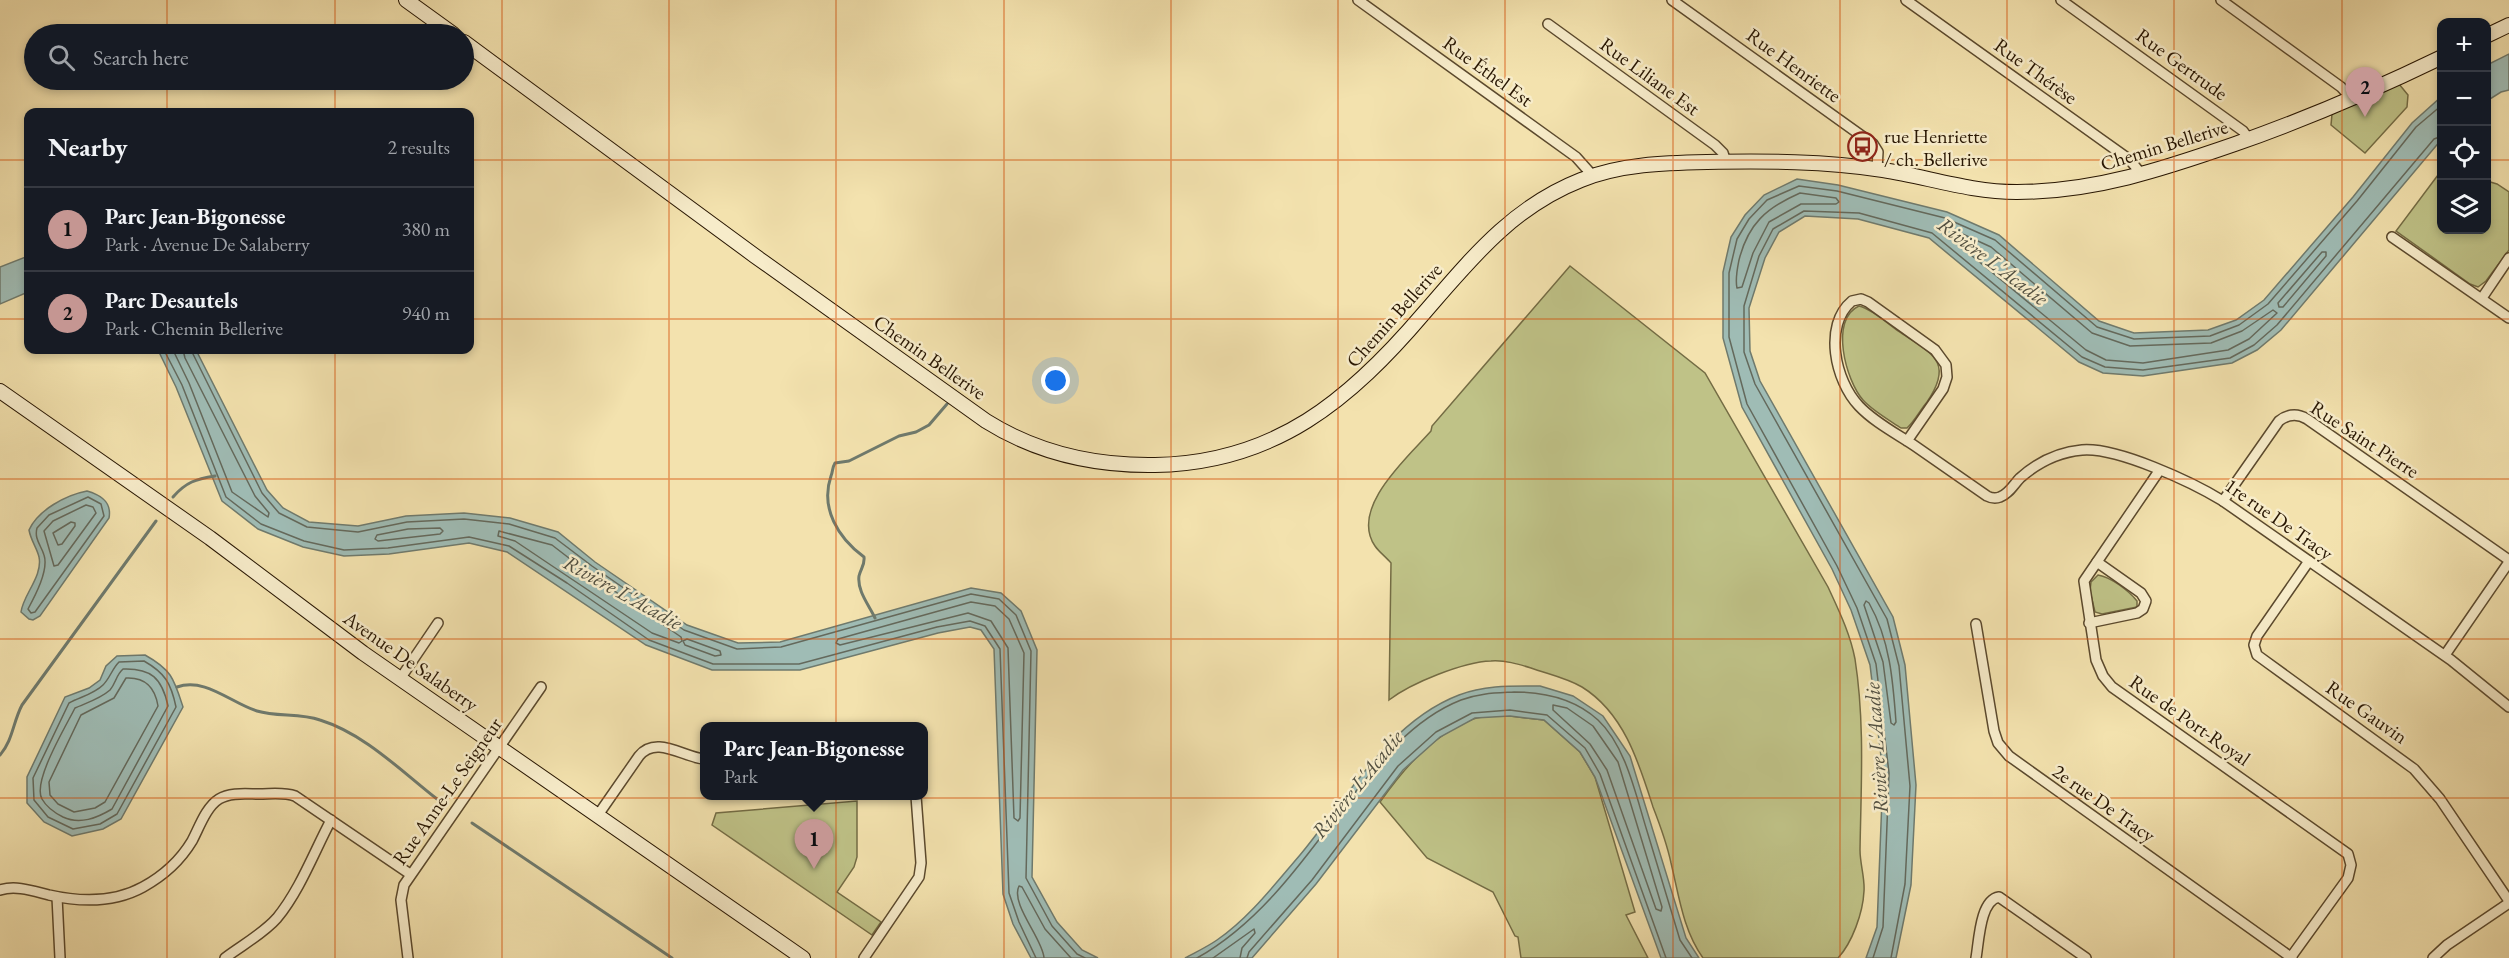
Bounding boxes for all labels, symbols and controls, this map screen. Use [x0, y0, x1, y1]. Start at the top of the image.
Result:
map controls [2437, 18, 2491, 234]
button: + [2437, 18, 2491, 72]
street label: Rue Henriette [1741, 22, 1847, 108]
street label: Rue Gertrude [2131, 22, 2233, 106]
search box [24, 24, 474, 90]
street label: Rue Éthel Est [1438, 30, 1539, 113]
street label: Rue Liliane Est [1595, 31, 1706, 121]
street label: Rue Thérèse [1989, 32, 2083, 110]
icon: search [45, 41, 78, 74]
text: Search here [93, 43, 188, 72]
pin: 2 [2346, 68, 2384, 117]
button: − [2437, 72, 2491, 126]
street label: Chemin Bellerive [2097, 113, 2231, 177]
place label: rue Henriette / ch. Bellerive [1884, 123, 1988, 172]
button: locate [2437, 126, 2491, 180]
text: Nearby [48, 130, 128, 164]
bus stop icon: rue Henriette / ch. Bellerive [1847, 131, 1879, 163]
text: 2 results [387, 134, 450, 160]
button: layers [2437, 180, 2491, 234]
text: Parc Jean-Bigonesse [105, 202, 285, 231]
water label: Rivière L'Acadie [1932, 211, 2054, 312]
text: 1 [62, 216, 73, 242]
text: 380 m [402, 216, 450, 242]
text: Park · Avenue De Salaberry [105, 231, 310, 257]
street label: Chemin Bellerive [1340, 257, 1448, 373]
text: Parc Desautels [105, 286, 238, 315]
text: 2 [62, 300, 73, 326]
text: 940 m [402, 300, 450, 326]
street label: Chemin Bellerive [869, 309, 992, 406]
text: Park · Chemin Bellerive [105, 315, 283, 341]
your location [1041, 366, 1070, 395]
street label: Rue Saint Pierre [2306, 394, 2424, 484]
street label: 1re rue De Tracy [2220, 472, 2338, 566]
water label: Rivière L'Acadie [559, 548, 688, 636]
street label: Avenue De Salaberry [338, 604, 484, 717]
street label: Rue de Port-Royal [2124, 669, 2256, 771]
street label: Rue Gauvin [2321, 674, 2413, 750]
water label: Rivière L'Acadie [1858, 681, 1894, 815]
street label: Rue Anne-Le Seigneur [386, 712, 508, 870]
popup [700, 722, 928, 800]
water label: Rivière L'Acadie [1305, 724, 1409, 844]
text: Parc Jean-Bigonesse [724, 734, 904, 763]
street label: 2e rue De Tracy [2047, 758, 2161, 848]
text: Park [724, 763, 758, 789]
pin: 1 [794, 820, 834, 869]

